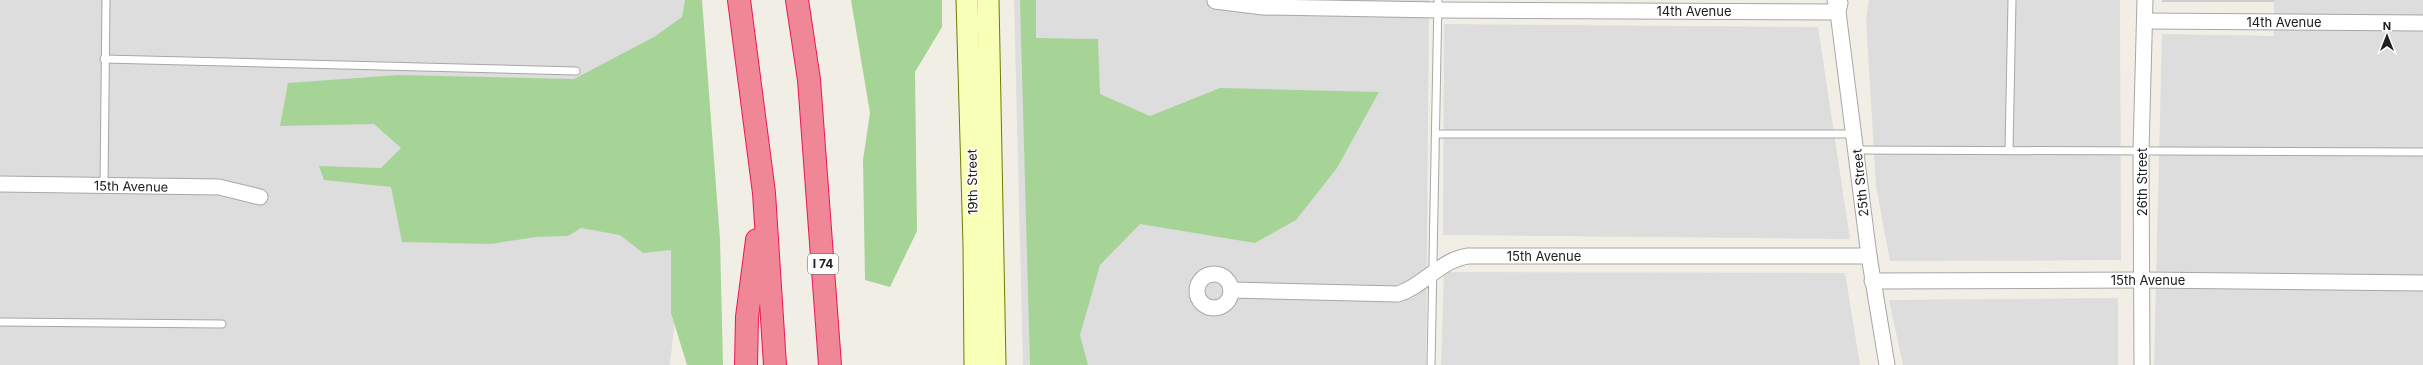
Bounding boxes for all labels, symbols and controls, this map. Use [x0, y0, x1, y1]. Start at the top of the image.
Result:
street label: 14th Avenue [1657, 3, 1731, 19]
street label: 14th Avenue [2247, 14, 2321, 30]
north arrow [2367, 16, 2407, 56]
text: N [2383, 19, 2391, 33]
street label: 25th Street [1848, 148, 1872, 218]
street label: 26th Street [2134, 148, 2150, 216]
street label: 19th Street [963, 149, 981, 215]
street label: 15th Avenue [94, 177, 168, 195]
street label: 15th Avenue [1507, 248, 1581, 264]
road number: I 74 [808, 254, 838, 274]
street label: 15th Avenue [2111, 272, 2185, 288]

